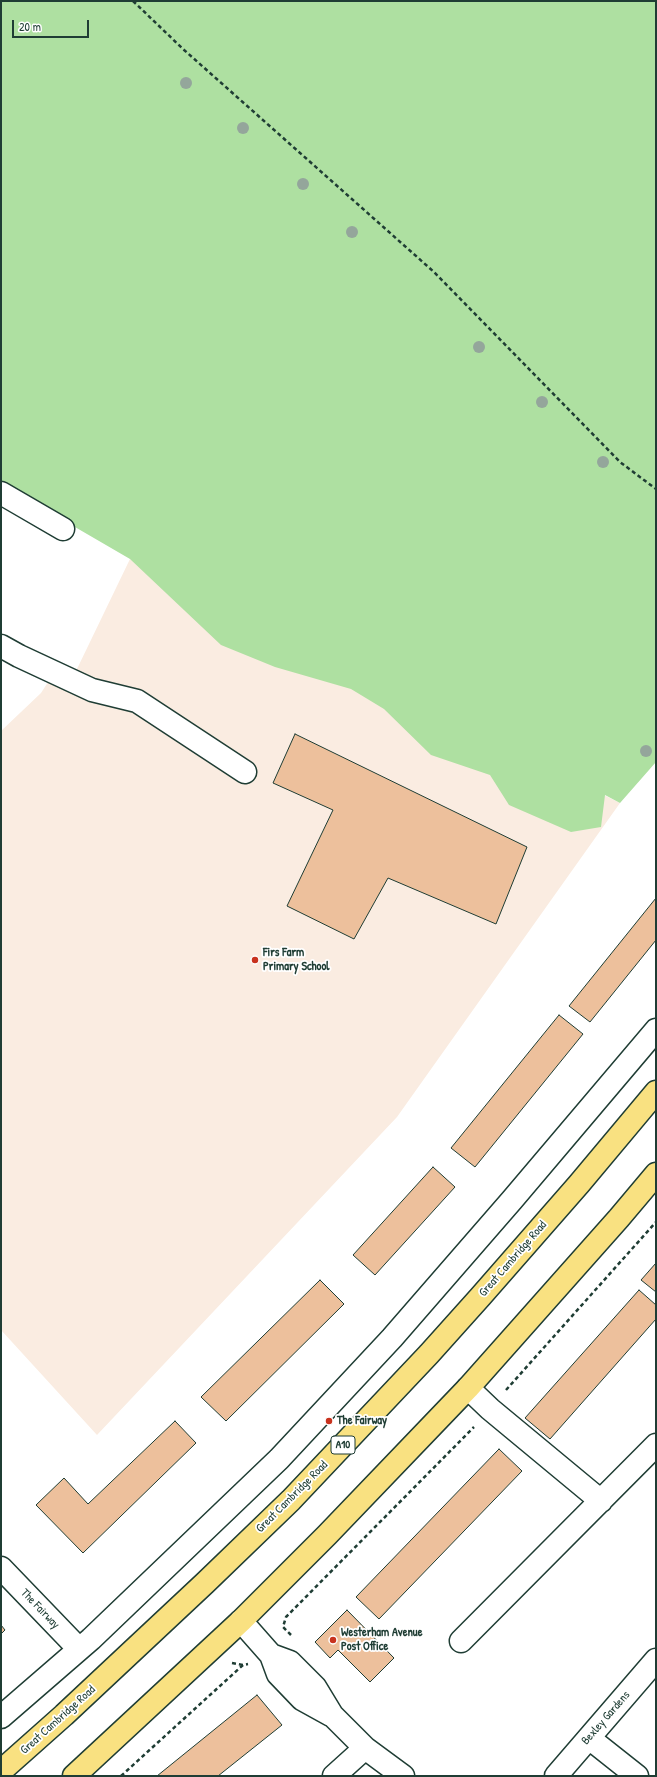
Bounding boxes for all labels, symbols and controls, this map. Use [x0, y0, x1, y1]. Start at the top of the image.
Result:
scale bar [14, 12, 91, 38]
text: 20 m [19, 18, 41, 35]
place label: Firs Farm Primary School [263, 946, 329, 974]
marker: Firs Farm Primary School [250, 955, 260, 965]
street label: Great Cambridge Road [476, 1218, 550, 1300]
place label: The Fairway [337, 1414, 387, 1428]
marker: The Fairway [324, 1416, 334, 1426]
road number: A10 [331, 1436, 355, 1454]
street label: Great Cambridge Road [253, 1458, 331, 1536]
street label: The Fairway [17, 1586, 63, 1632]
place label: Westerham Avenue Post Office [341, 1626, 422, 1654]
marker: Westerham Avenue Post Office [328, 1635, 338, 1645]
street label: Great Cambridge Road [18, 1683, 98, 1757]
street label: Bexley Gardens [579, 1688, 633, 1748]

